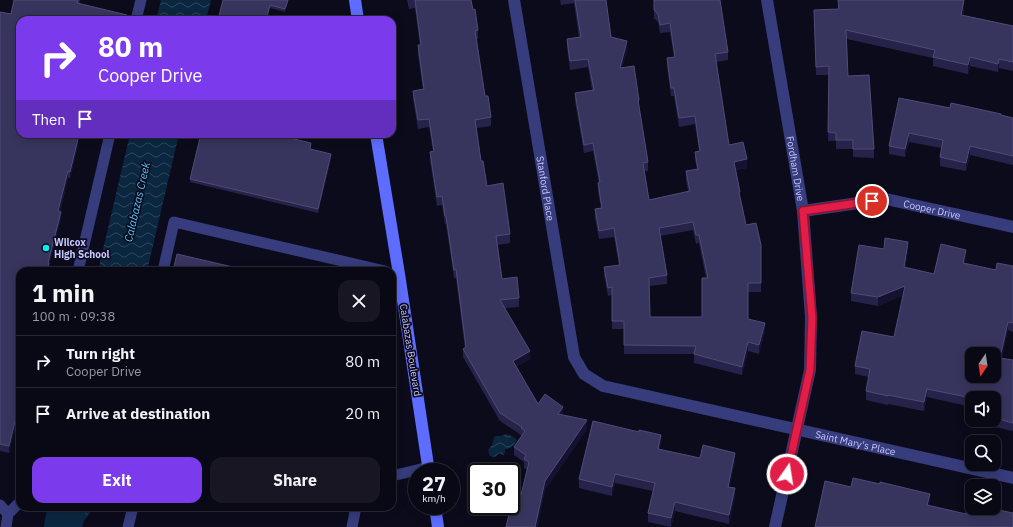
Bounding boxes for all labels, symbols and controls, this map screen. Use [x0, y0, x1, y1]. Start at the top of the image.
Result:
text: 80 m [98, 28, 163, 65]
icon: right [32, 32, 84, 84]
text: Cooper Drive [98, 64, 202, 87]
icon: arrive [74, 108, 96, 130]
text: Then [32, 110, 66, 129]
street label: Fordham Drive [783, 135, 807, 203]
street label: Stanford Place [533, 155, 557, 222]
water label: Calabazas Creek [121, 160, 153, 243]
pin [855, 184, 889, 218]
icon: arrive [861, 190, 883, 212]
street label: Cooper Drive [902, 197, 962, 222]
place label: Wilcox High School [54, 236, 110, 261]
marker: Wilcox High School [41, 243, 51, 253]
text: 1 min [32, 277, 95, 309]
button: close [338, 280, 380, 322]
street label: Calabazas Boulevard [397, 303, 424, 397]
text: 100 m · 09:38 [32, 308, 115, 325]
text: Turn right [66, 344, 135, 363]
north arrow [965, 347, 1001, 383]
map controls [965, 347, 1001, 515]
icon: right [32, 351, 54, 373]
text: 80 m [345, 352, 380, 371]
text: Cooper Drive [66, 363, 141, 380]
button: sound [965, 391, 1001, 427]
icon: arrive [32, 403, 54, 425]
text: Arrive at destination [66, 404, 210, 423]
text: 20 m [345, 404, 380, 423]
street label: Saint Mary's Place [814, 428, 897, 459]
button: search [965, 435, 1001, 471]
position arrow [766, 453, 808, 495]
button: Exit [32, 457, 202, 503]
button: Share [210, 457, 380, 503]
speed limit sign: 30 [468, 463, 520, 515]
text: 27 [422, 470, 446, 497]
button: layers [965, 479, 1001, 515]
text: km/h [422, 492, 446, 505]

